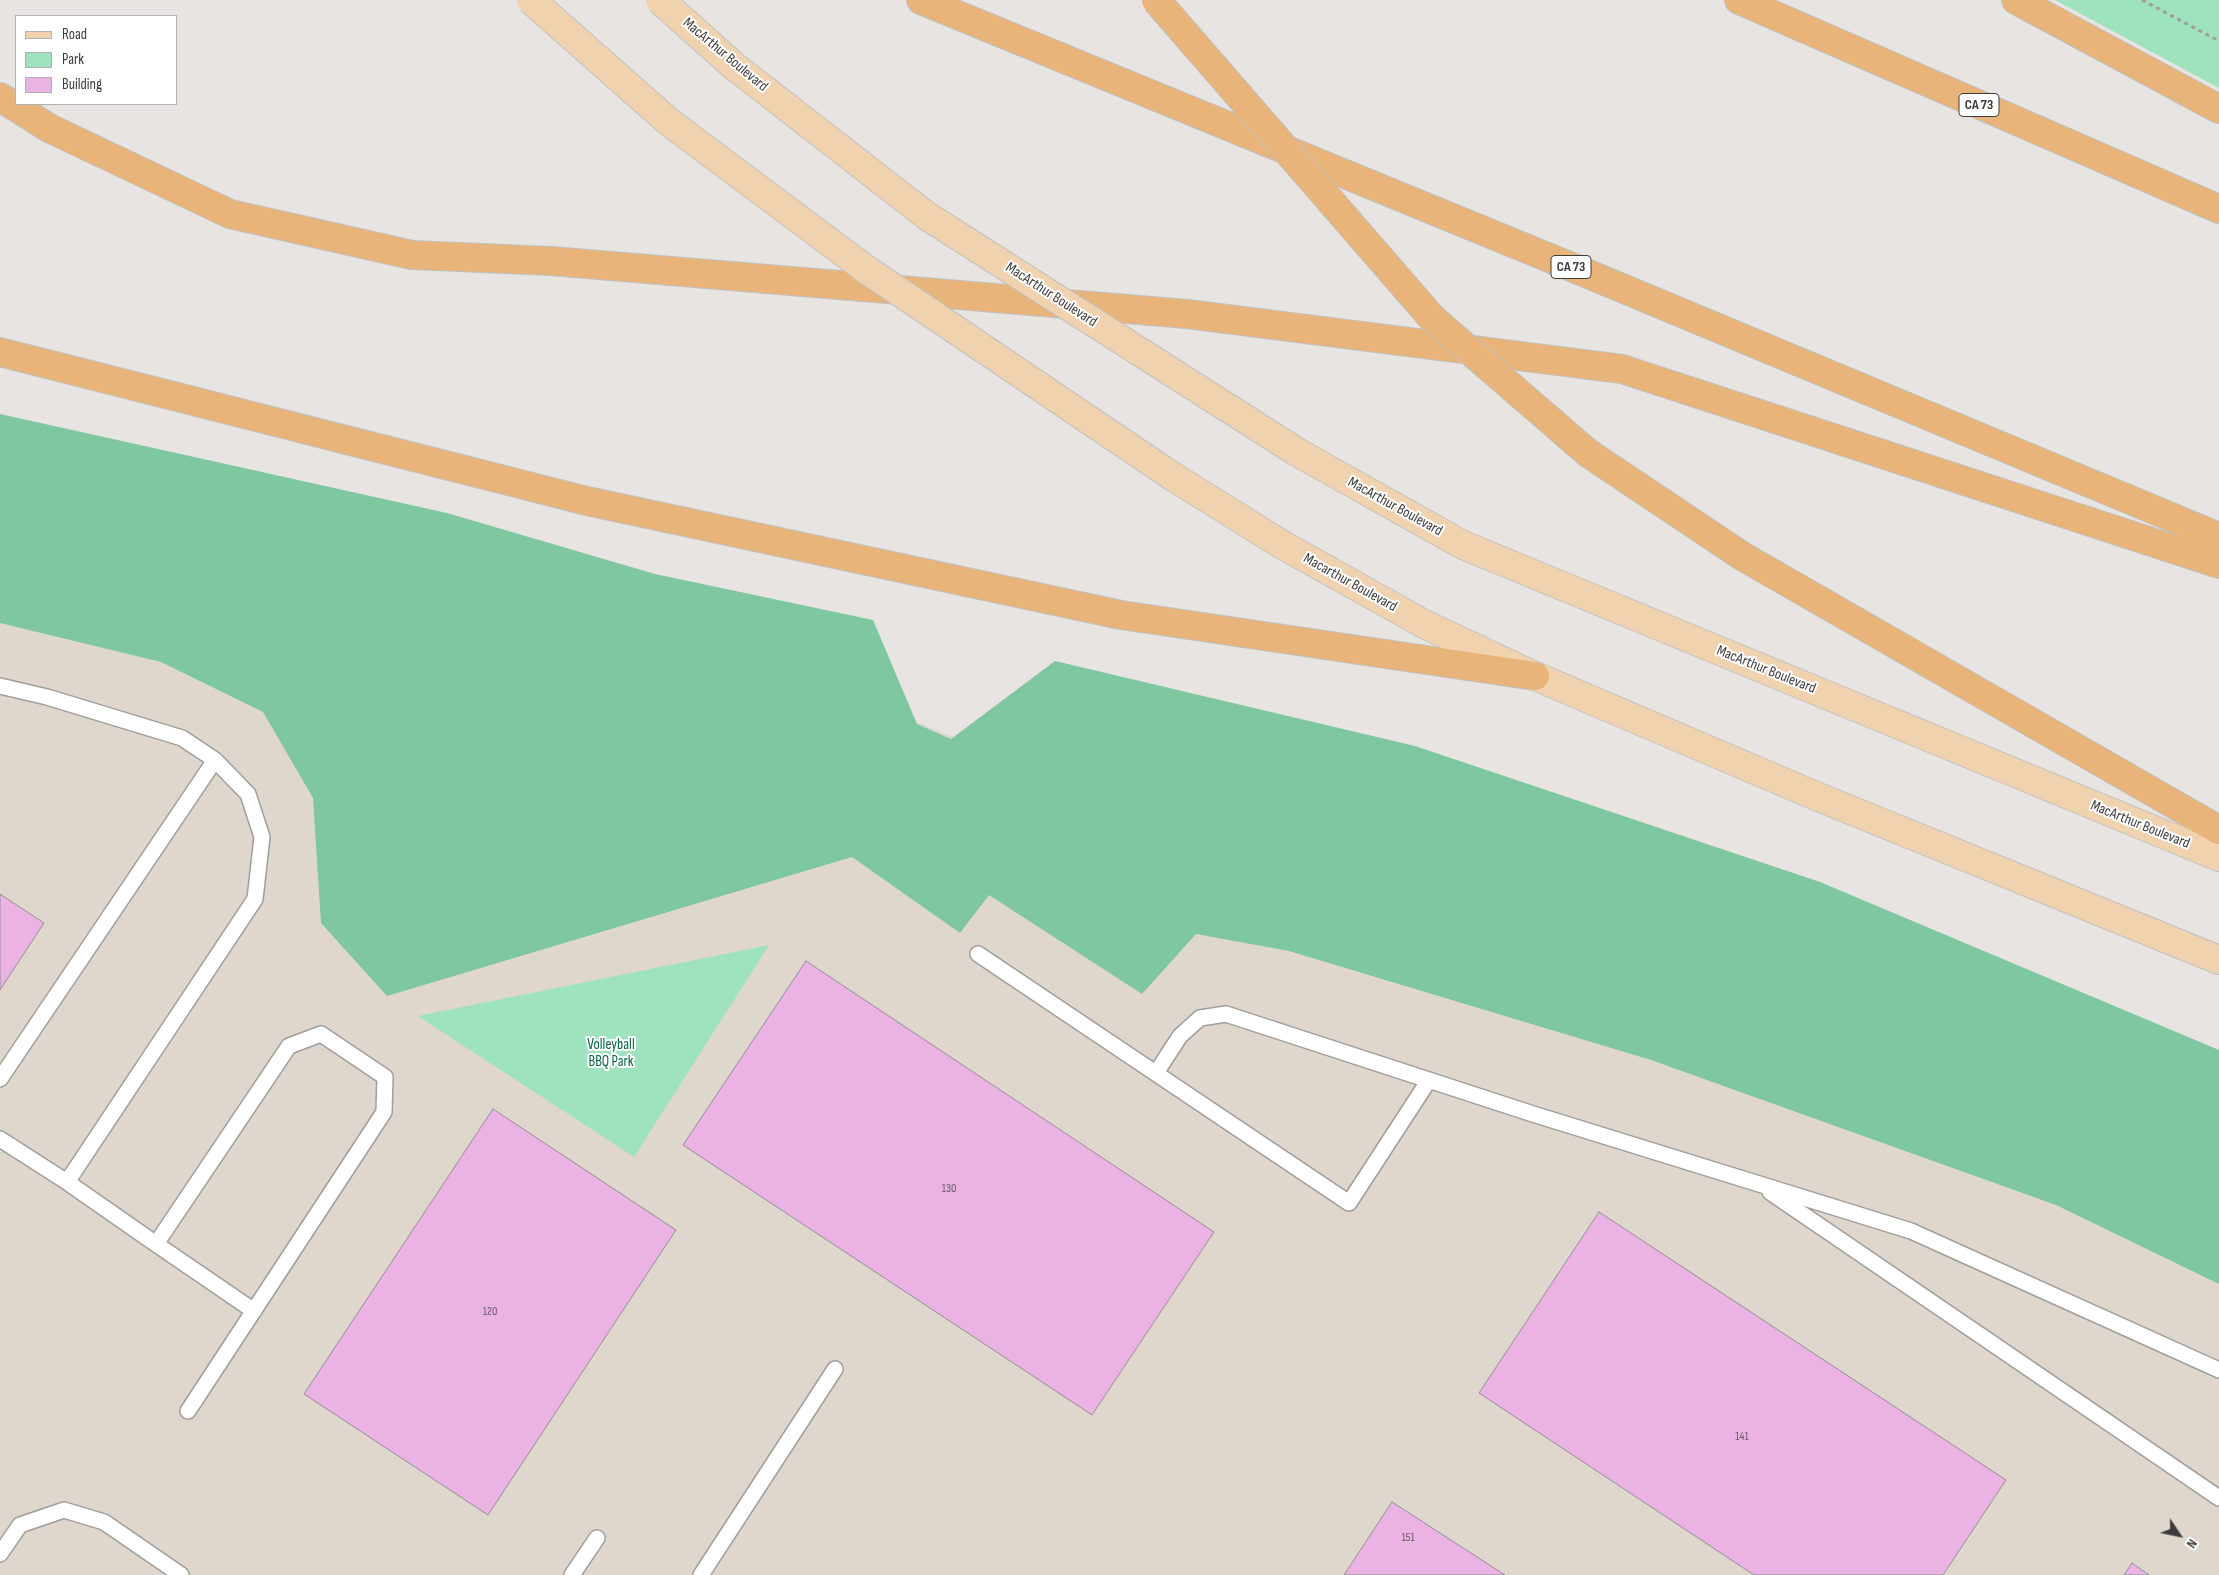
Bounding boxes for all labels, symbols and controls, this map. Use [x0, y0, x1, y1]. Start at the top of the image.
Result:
street label: MacArthur Boulevard [679, 14, 771, 96]
legend [15, 15, 178, 105]
text: Road [62, 25, 87, 44]
text: Park [62, 50, 84, 69]
text: Building [62, 75, 102, 94]
road number: CA 73 [1959, 94, 1999, 116]
road number: CA 73 [1551, 256, 1591, 278]
street label: MacArthur Boulevard [1002, 259, 1100, 331]
street label: MacArthur Boulevard [1345, 474, 1445, 540]
street label: Macarthur Boulevard [1300, 550, 1400, 616]
street label: MacArthur Boulevard [1714, 642, 1818, 698]
street label: MacArthur Boulevard [2088, 797, 2192, 853]
park label: Volleyball BBQ Park [587, 1036, 635, 1071]
house number: 130 [942, 1182, 956, 1196]
house number: 120 [483, 1305, 497, 1319]
house number: 141 [1735, 1430, 1749, 1444]
north arrow [2154, 1510, 2204, 1560]
house number: 151 [1401, 1531, 1415, 1545]
text: N [2183, 1536, 2201, 1552]

